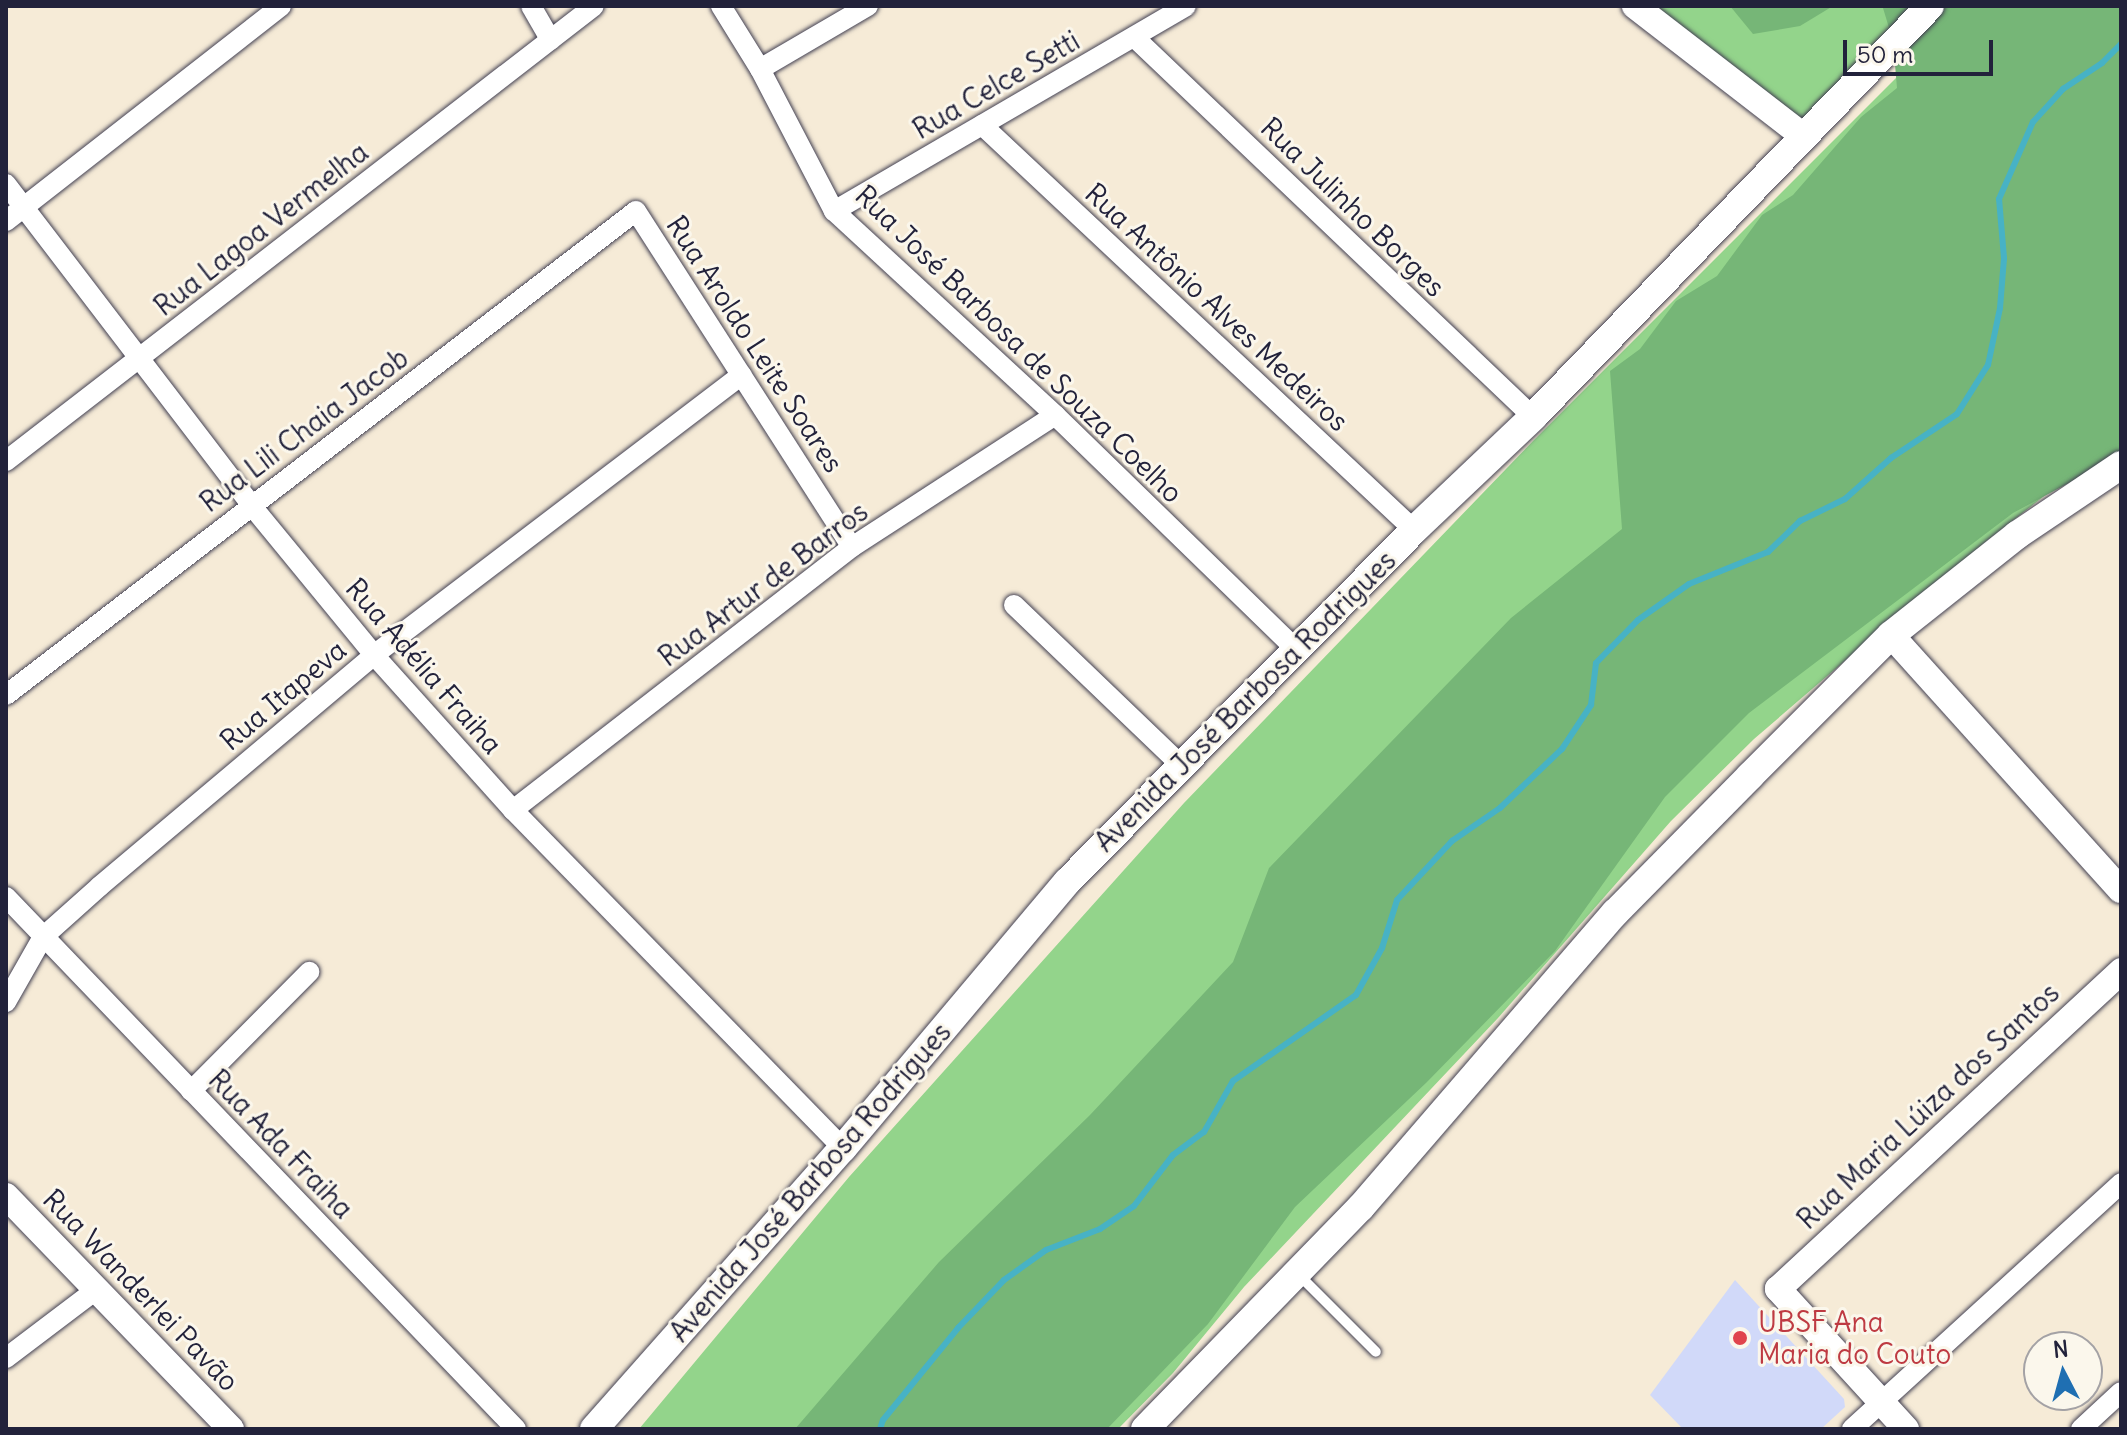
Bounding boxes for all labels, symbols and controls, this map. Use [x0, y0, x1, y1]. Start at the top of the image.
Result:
street label: Rua Celce Setti [907, 24, 1085, 146]
scale bar [1847, 24, 1997, 74]
text: 50 m [1857, 39, 1913, 69]
street label: Rua Julinho Borges [1254, 111, 1452, 303]
street label: Rua Lagoa Vermelha [147, 135, 375, 323]
street label: Rua Antônio Alves Medeiros [1078, 176, 1356, 438]
street label: Rua José Barbosa de Souza Coelho [848, 178, 1190, 510]
street label: Rua Aroldo Leite Soares [660, 210, 850, 478]
street label: Rua Lili Chaia Jacob [193, 341, 415, 519]
street label: Rua Artur de Barros [652, 494, 874, 674]
street label: Avenida José Barbosa Rodrigues [1087, 543, 1403, 859]
street label: Rua Adélia Fraiha [339, 571, 509, 761]
street label: Rua Itapeva [213, 633, 353, 757]
street label: Rua Maria Lúiza dos Santos [1790, 976, 2066, 1236]
street label: Avenida José Barbosa Rodrigues [662, 1016, 958, 1348]
street label: Rua Ada Fraiha [202, 1063, 360, 1225]
street label: Rua Wanderlei Pavão [36, 1182, 246, 1398]
place label: UBSF Ana Maria do Couto [1758, 1305, 1951, 1371]
marker: UBSF Ana Maria do Couto [1729, 1327, 1751, 1349]
north arrow [2023, 1331, 2103, 1411]
text: N [2052, 1334, 2070, 1364]

